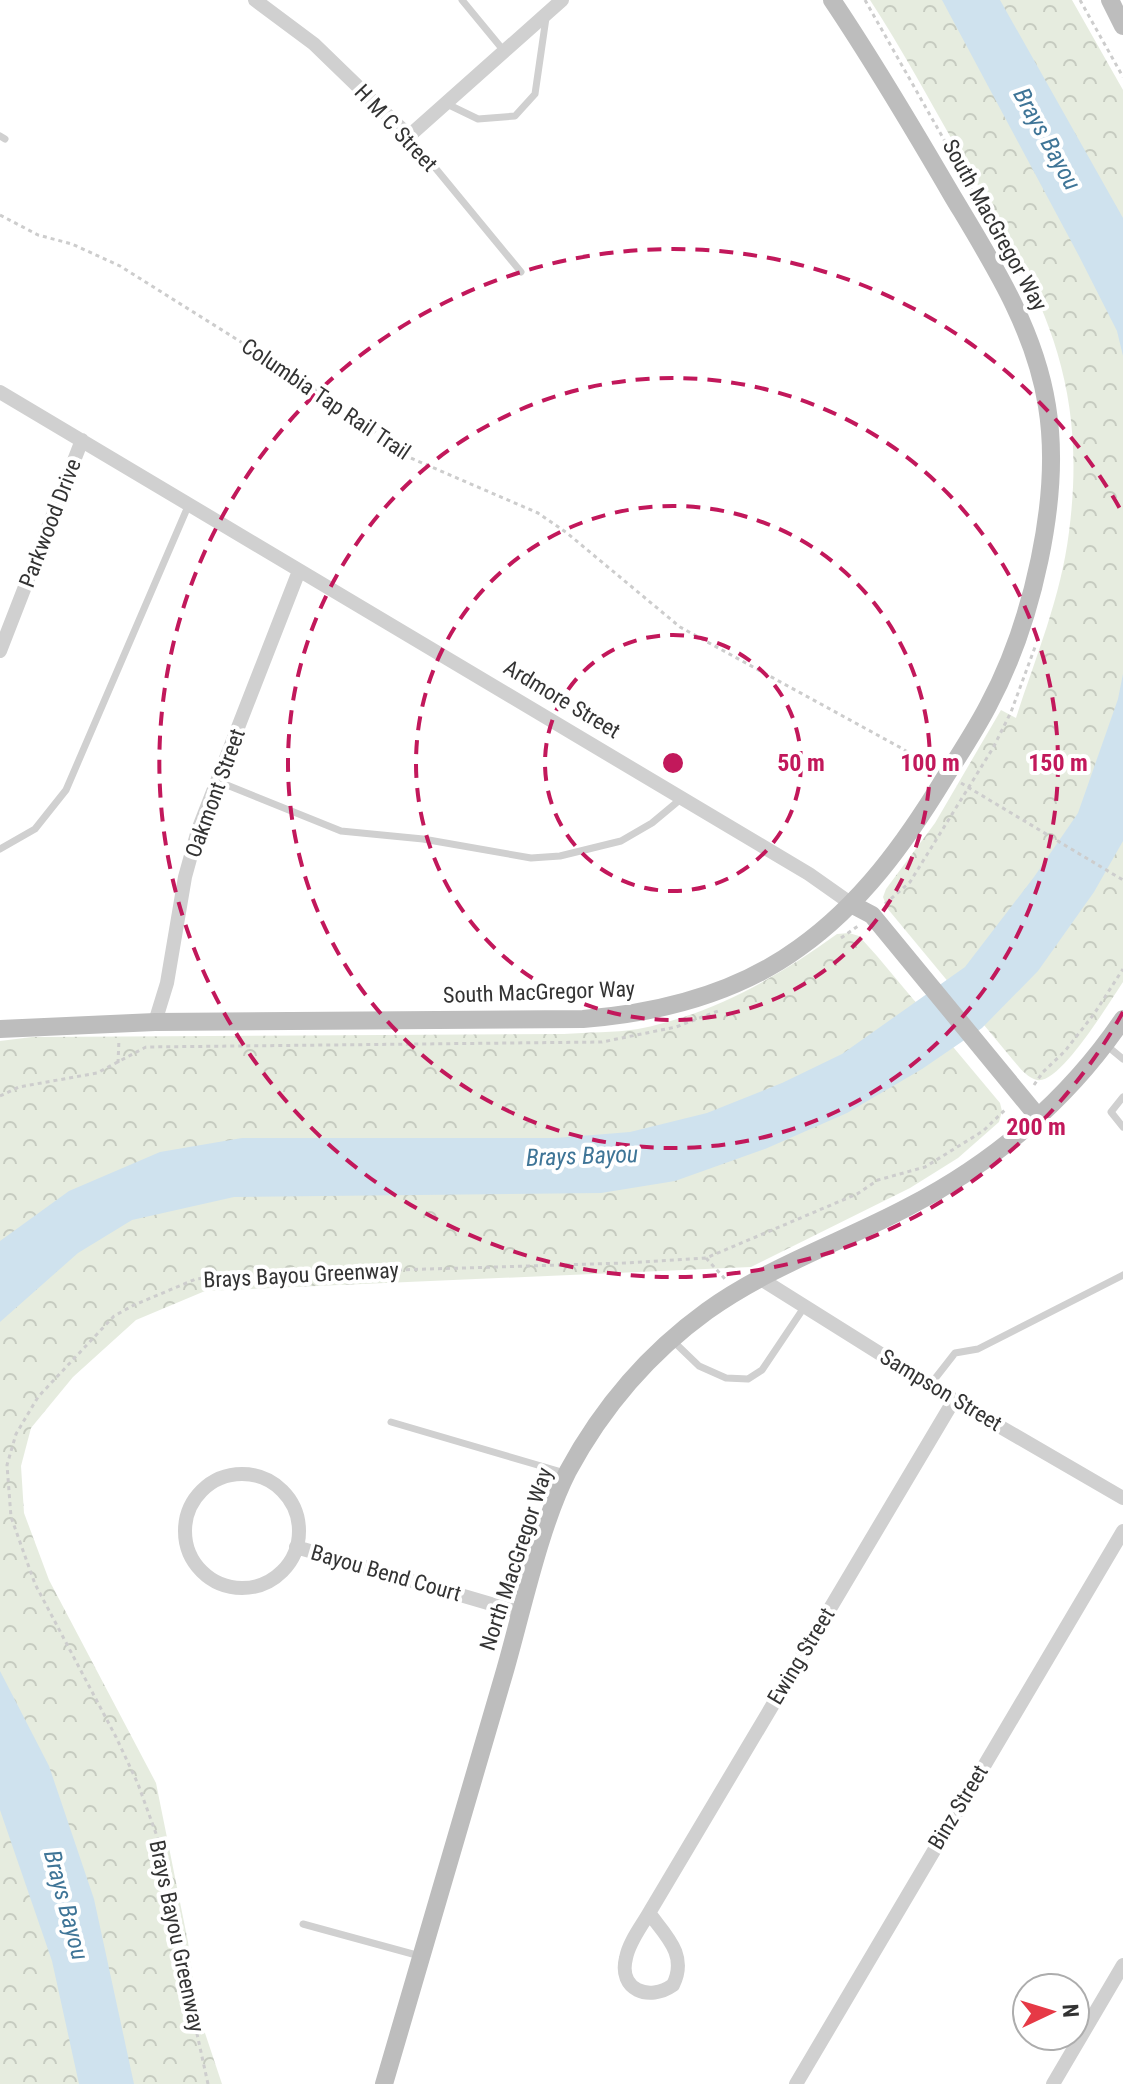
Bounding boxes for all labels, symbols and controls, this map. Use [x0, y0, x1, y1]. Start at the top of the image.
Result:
street label: H M C Street [350, 79, 442, 177]
water label: Brays Bayou [1008, 83, 1086, 195]
street label: South MacGregor Way [938, 135, 1052, 315]
street label: Columbia Tap Rail Trail [237, 333, 415, 465]
street label: Parkwood Drive [14, 455, 86, 591]
street label: Ardmore Street [499, 655, 625, 743]
street label: Oakmont Street [180, 725, 250, 861]
centre of rings [659, 749, 687, 777]
text: 50 m [777, 749, 825, 777]
text: 100 m [900, 749, 960, 777]
text: 150 m [1028, 749, 1088, 777]
street label: South MacGregor Way [443, 976, 635, 1008]
text: 200 m [1006, 1113, 1066, 1141]
water label: Brays Bayou [525, 1140, 639, 1172]
street label: Brays Bayou Greenway [203, 1257, 399, 1293]
street label: Sampson Street [876, 1344, 1006, 1436]
street label: North MacGregor Way [475, 1464, 557, 1654]
street label: Bayou Bend Court [308, 1540, 464, 1606]
street label: Ewing Street [762, 1603, 840, 1709]
street label: Binz Street [923, 1760, 993, 1854]
street label: Brays Bayou Greenway [144, 1838, 210, 2034]
water label: Brays Bayou [38, 1847, 94, 1963]
north arrow [1011, 1972, 1091, 2052]
text: N [1058, 2003, 1083, 2018]

